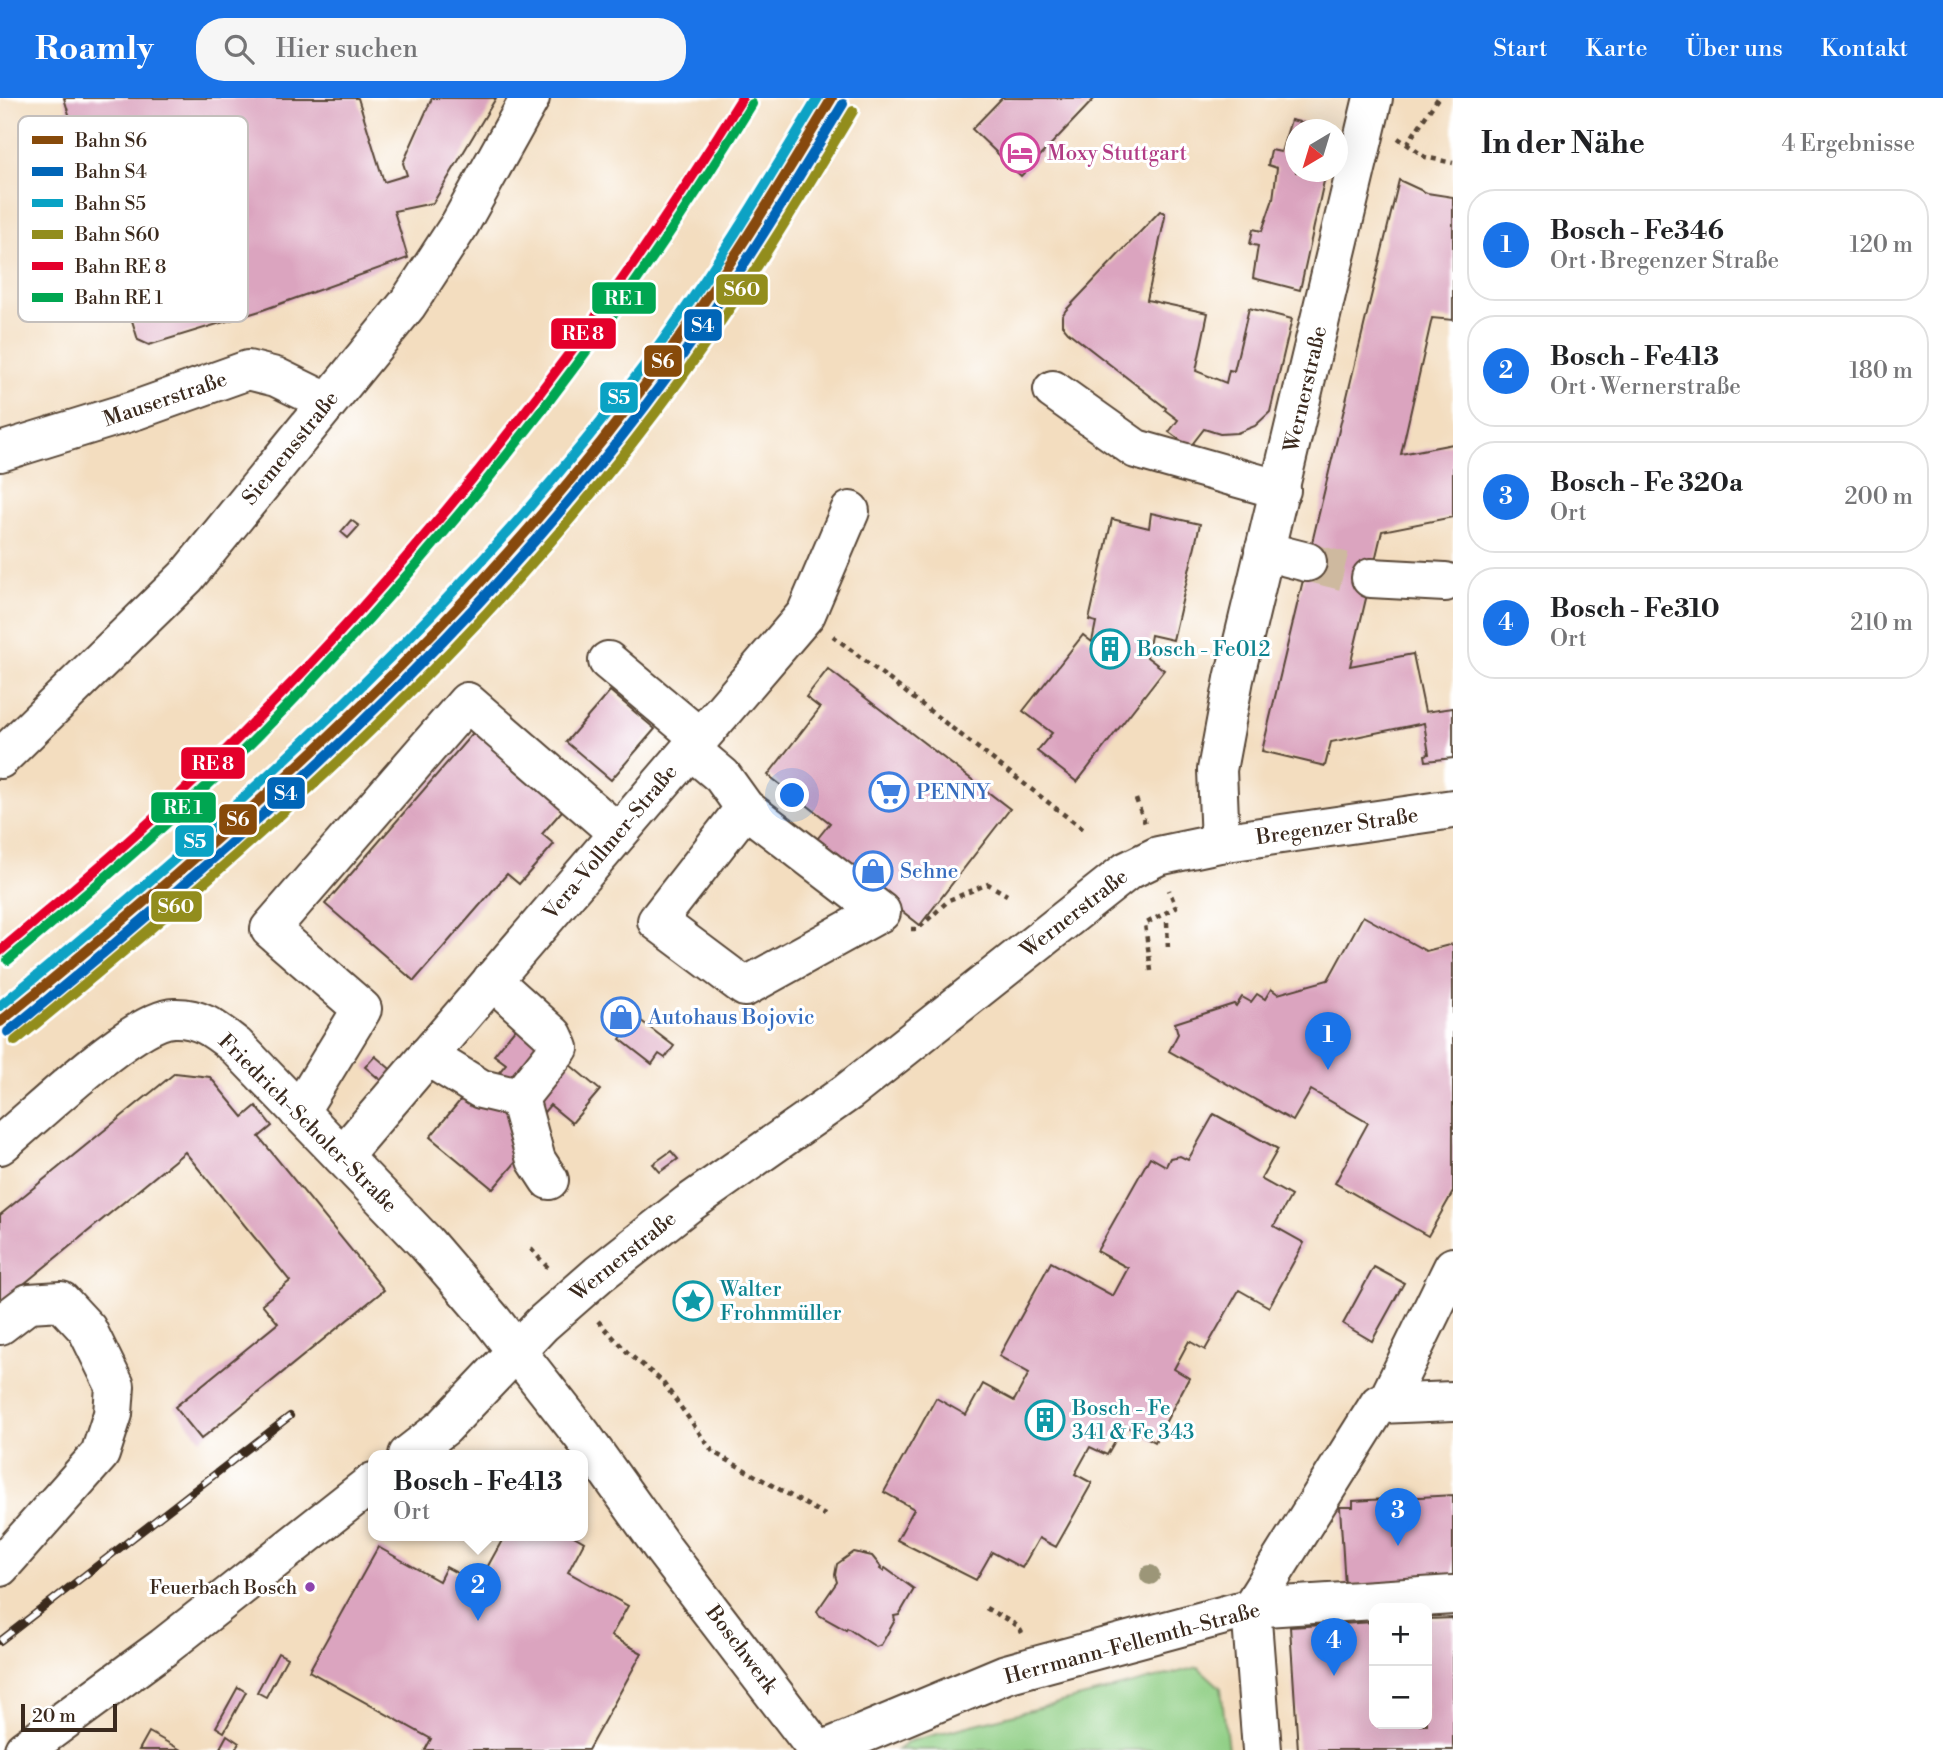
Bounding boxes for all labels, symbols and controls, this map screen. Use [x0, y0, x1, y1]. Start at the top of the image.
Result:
search box [196, 18, 686, 81]
text: Roamly [35, 29, 154, 70]
icon: search [220, 30, 258, 68]
text: Hier suchen [276, 33, 418, 65]
text: Start [1493, 34, 1547, 64]
text: Karte [1585, 34, 1648, 64]
text: Über uns [1686, 34, 1783, 64]
text: Kontakt [1821, 34, 1908, 64]
legend [18, 116, 248, 322]
north arrow [1285, 119, 1348, 182]
text: In der Nähe [1481, 125, 1645, 163]
text: Bahn S6 [74, 129, 147, 153]
text: 4 Ergebnisse [1782, 130, 1915, 158]
hotel icon: Moxy Stuttgart [999, 132, 1041, 174]
place label: Moxy Stuttgart [1047, 141, 1188, 167]
text: Bahn S4 [74, 160, 147, 184]
text: Bahn S5 [74, 192, 146, 216]
text: Bosch - Fe346 [1550, 215, 1724, 247]
text: Bahn S60 [74, 223, 160, 247]
text: 1 [1500, 231, 1512, 259]
text: 120 m [1849, 231, 1913, 259]
text: Ort · Bregenzer Straße [1550, 247, 1779, 275]
text: Bahn RE 8 [74, 255, 166, 279]
line badge: S60 [715, 273, 769, 306]
text: S60 [724, 278, 760, 302]
line badge: RE 1 [591, 281, 657, 315]
text: Bahn RE 1 [74, 286, 163, 310]
text: RE 1 [604, 287, 644, 311]
line badge: S4 [683, 308, 723, 342]
text: S4 [691, 314, 715, 338]
line badge: RE 8 [550, 317, 617, 350]
text: RE 8 [562, 322, 604, 346]
street label: Wernerstraße [1279, 324, 1333, 456]
text: Bosch - Fe413 [1550, 341, 1719, 373]
line badge: S6 [643, 344, 683, 378]
text: S6 [652, 350, 674, 374]
text: 2 [1499, 357, 1513, 385]
text: 180 m [1849, 357, 1913, 385]
street label: Mauserstraße [100, 367, 230, 433]
text: Ort · Wernerstraße [1550, 373, 1741, 401]
line badge: S5 [599, 381, 639, 414]
street label: Siemensstraße [237, 386, 345, 511]
text: S5 [608, 386, 631, 410]
text: Bosch - Fe 320a [1550, 467, 1743, 499]
text: 3 [1499, 483, 1513, 511]
text: 200 m [1845, 483, 1913, 511]
text: Ort [1550, 499, 1587, 527]
text: Bosch - Fe310 [1550, 593, 1720, 625]
text: 4 [1498, 609, 1514, 637]
text: 210 m [1850, 609, 1913, 637]
text: Ort [1550, 625, 1587, 653]
building icon: Bosch - Fe012 [1089, 628, 1131, 670]
place label: Bosch - Fe012 [1136, 637, 1270, 663]
line badge: RE 8 [180, 746, 246, 780]
text: RE 8 [192, 752, 234, 776]
street label: Vera-Vollmer-Straße [538, 760, 683, 926]
supermarket icon: PENNY [868, 771, 910, 813]
line badge: S4 [266, 776, 306, 810]
your location [775, 778, 809, 812]
place label: PENNY [916, 780, 991, 806]
text: S4 [274, 782, 298, 806]
line badge: RE 1 [150, 791, 217, 824]
text: RE 1 [163, 796, 203, 820]
line badge: S6 [218, 803, 258, 836]
street label: Bregenzer Straße [1253, 803, 1420, 851]
text: S6 [227, 808, 249, 832]
line badge: S5 [174, 824, 215, 858]
text: S5 [184, 830, 207, 854]
shop icon: Sehne [852, 850, 894, 892]
place label: Sehne [900, 859, 958, 885]
street label: Wernerstraße [1015, 864, 1133, 964]
line badge: S60 [150, 890, 203, 923]
text: S60 [158, 895, 194, 919]
shop icon: Autohaus Bojovic [600, 996, 642, 1038]
place label: Autohaus Bojovic [647, 1005, 815, 1031]
pin: 1 [1305, 1012, 1351, 1070]
street label: Friedrich-Scholer-Straße [212, 1029, 402, 1219]
street label: Wernerstraße [565, 1206, 682, 1308]
place label: Walter Frohnmüller [719, 1277, 842, 1327]
place icon: Walter Frohnmüller [672, 1280, 714, 1322]
place label: Bosch - Fe 341 & Fe 343 [1071, 1396, 1194, 1446]
building icon: Bosch - Fe 341 & Fe 343 [1024, 1399, 1066, 1441]
popup [368, 1450, 588, 1541]
text: Bosch - Fe413 [393, 1466, 563, 1498]
pin: 3 [1375, 1488, 1421, 1546]
text: Ort [393, 1498, 430, 1526]
pin: 2 [455, 1563, 501, 1621]
place label: Feuerbach Bosch [149, 1576, 297, 1600]
marker: Feuerbach Bosch [303, 1580, 317, 1594]
street label: Herrmann-Fellemth-Straße [1002, 1597, 1263, 1691]
street label: Boschwerk [699, 1600, 783, 1700]
map controls [1369, 1603, 1432, 1729]
button: + [1369, 1603, 1432, 1666]
pin: 4 [1311, 1618, 1357, 1676]
button: − [1369, 1666, 1432, 1729]
scale bar [21, 1701, 117, 1733]
text: 20 m [32, 1704, 76, 1728]

